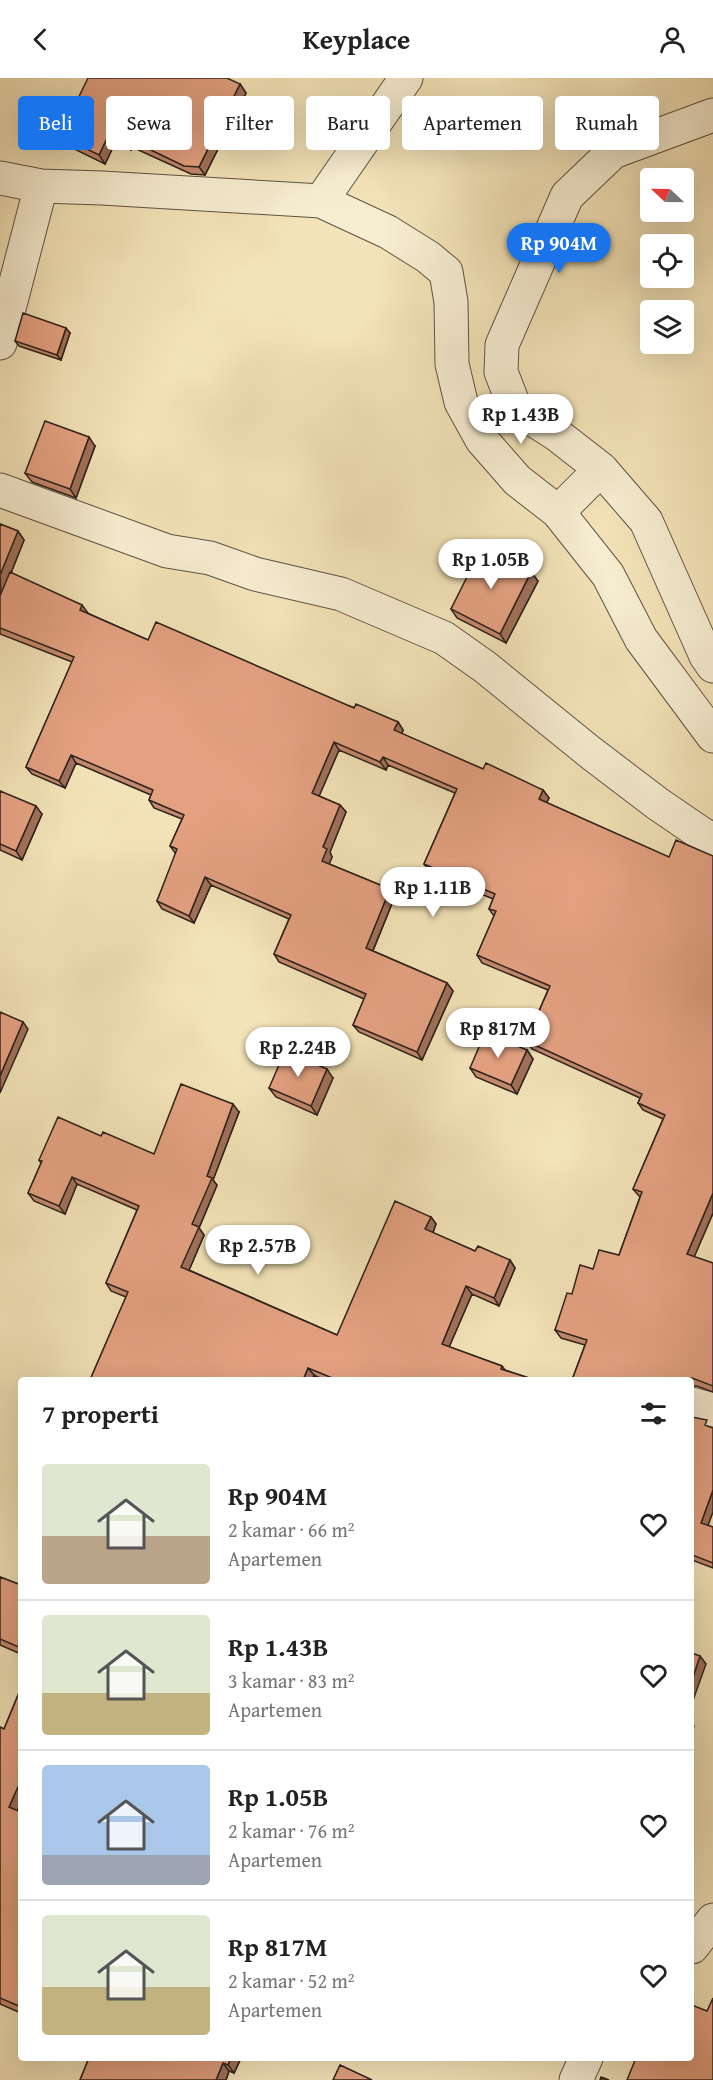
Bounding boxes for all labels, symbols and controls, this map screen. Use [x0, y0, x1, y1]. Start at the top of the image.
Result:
text: Keyplace [303, 19, 410, 59]
icon: back [24, 23, 57, 56]
icon: person [656, 23, 689, 56]
chip: Beli [18, 96, 94, 150]
chip: Sewa [106, 96, 192, 150]
chip: Filter [204, 96, 294, 150]
chip: Baru [306, 96, 390, 150]
chip: Apartemen [402, 96, 543, 150]
chip: Rumah [555, 96, 659, 150]
north arrow [640, 168, 694, 222]
map controls [640, 168, 694, 354]
pin: Rp 904M [504, 223, 614, 274]
text: Rp 904M [521, 228, 597, 257]
button: locate [640, 234, 694, 288]
button: layers [640, 300, 694, 354]
pin: Rp 1.43B [459, 394, 583, 445]
text: Rp 1.43B [482, 399, 560, 428]
pin: Rp 1.05B [429, 539, 553, 590]
text: Rp 1.05B [452, 544, 530, 573]
pin: Rp 1.11B [371, 867, 495, 918]
text: Rp 1.11B [394, 872, 472, 901]
pin: Rp 817M [443, 1008, 553, 1059]
text: Rp 817M [460, 1013, 536, 1042]
pin: Rp 2.24B [236, 1027, 360, 1078]
text: Rp 2.24B [259, 1032, 337, 1061]
pin: Rp 2.57B [196, 1225, 320, 1276]
text: Rp 2.57B [219, 1230, 297, 1259]
text: 7 properti [42, 1394, 159, 1433]
icon: filters [637, 1397, 670, 1430]
text: Rp 904M [228, 1476, 327, 1515]
icon: home [90, 1488, 162, 1560]
icon: heart [637, 1508, 670, 1541]
text: 2 kamar · 66 m² [228, 1515, 355, 1544]
text: Apartemen [228, 1544, 322, 1573]
text: Rp 1.43B [228, 1627, 328, 1666]
icon: home [90, 1639, 162, 1711]
icon: heart [637, 1659, 670, 1692]
text: 3 kamar · 83 m² [228, 1666, 355, 1695]
text: Apartemen [228, 1695, 322, 1724]
text: Rp 1.05B [228, 1777, 328, 1816]
icon: home [90, 1789, 162, 1861]
icon: heart [637, 1809, 670, 1842]
text: 2 kamar · 76 m² [228, 1816, 355, 1845]
text: Apartemen [228, 1845, 322, 1874]
text: Rp 817M [228, 1927, 327, 1966]
icon: home [90, 1939, 162, 2011]
icon: heart [637, 1959, 670, 1992]
text: 2 kamar · 52 m² [228, 1966, 355, 1995]
text: Apartemen [228, 1995, 322, 2024]

